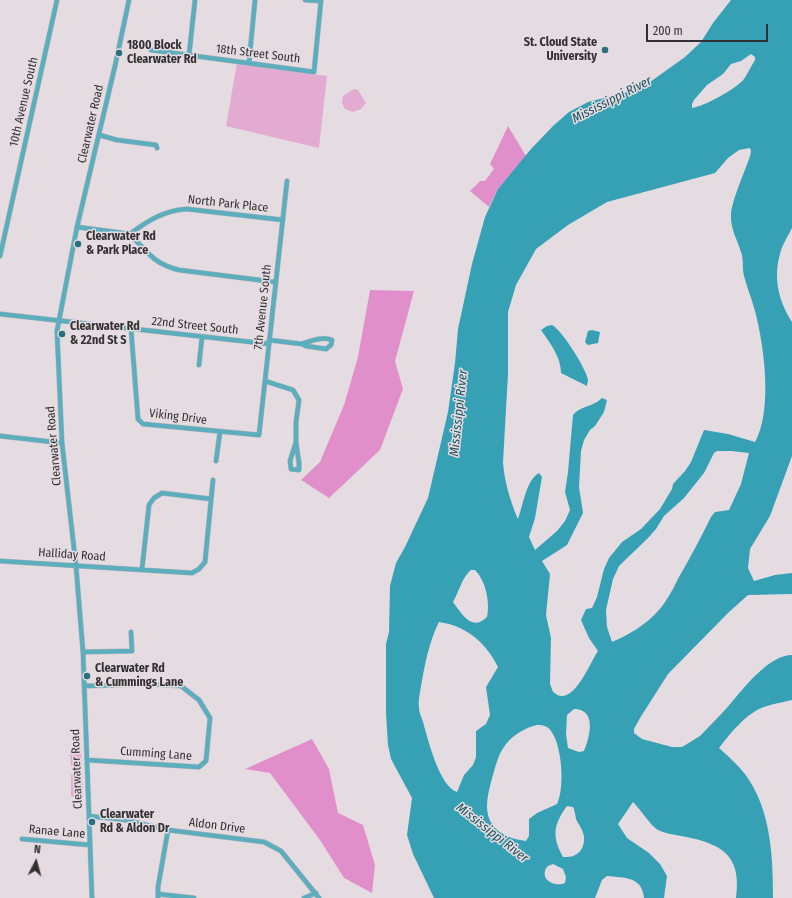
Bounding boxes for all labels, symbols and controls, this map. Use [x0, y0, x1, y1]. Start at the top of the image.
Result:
scale bar [648, 16, 770, 42]
text: 200 m [653, 24, 683, 38]
place label: St. Cloud State University [524, 36, 597, 64]
place label: 1800 Block Clearwater Rd [127, 39, 197, 67]
street label: 18th Street South [215, 42, 301, 66]
marker: St. Cloud State University [600, 45, 610, 55]
marker: 1800 Block Clearwater Rd [114, 48, 124, 58]
street label: 10th Avenue South [7, 56, 41, 148]
water label: Mississippi River [570, 73, 654, 127]
street label: Clearwater Road [75, 83, 107, 165]
street label: North Park Place [187, 193, 269, 215]
place label: Clearwater Rd & Park Place [86, 230, 156, 258]
marker: Clearwater Rd & Park Place [73, 239, 83, 249]
street label: 7th Avenue South [251, 264, 275, 350]
street label: 22nd Street South [151, 314, 239, 338]
place label: Clearwater Rd & 22nd St S [70, 320, 140, 348]
marker: Clearwater Rd & 22nd St S [57, 329, 67, 339]
water label: Mississippi River [447, 369, 471, 457]
street label: Clearwater Road [43, 405, 65, 487]
street label: Viking Drive [148, 406, 208, 428]
street label: Halliday Road [38, 545, 106, 565]
place label: Clearwater Rd & Cummings Lane [95, 662, 183, 690]
marker: Clearwater Rd & Cummings Lane [82, 671, 92, 681]
street label: Clearwater Road [68, 729, 86, 809]
street label: Cumming Lane [120, 744, 192, 764]
water label: Mississippi River [453, 800, 531, 866]
place label: Clearwater Rd & Aldon Dr [100, 808, 169, 836]
street label: Aldon Drive [188, 815, 246, 837]
marker: Clearwater Rd & Aldon Dr [87, 817, 97, 827]
street label: Ranae Lane [28, 822, 86, 842]
north arrow [16, 842, 56, 882]
text: N [33, 843, 41, 856]

